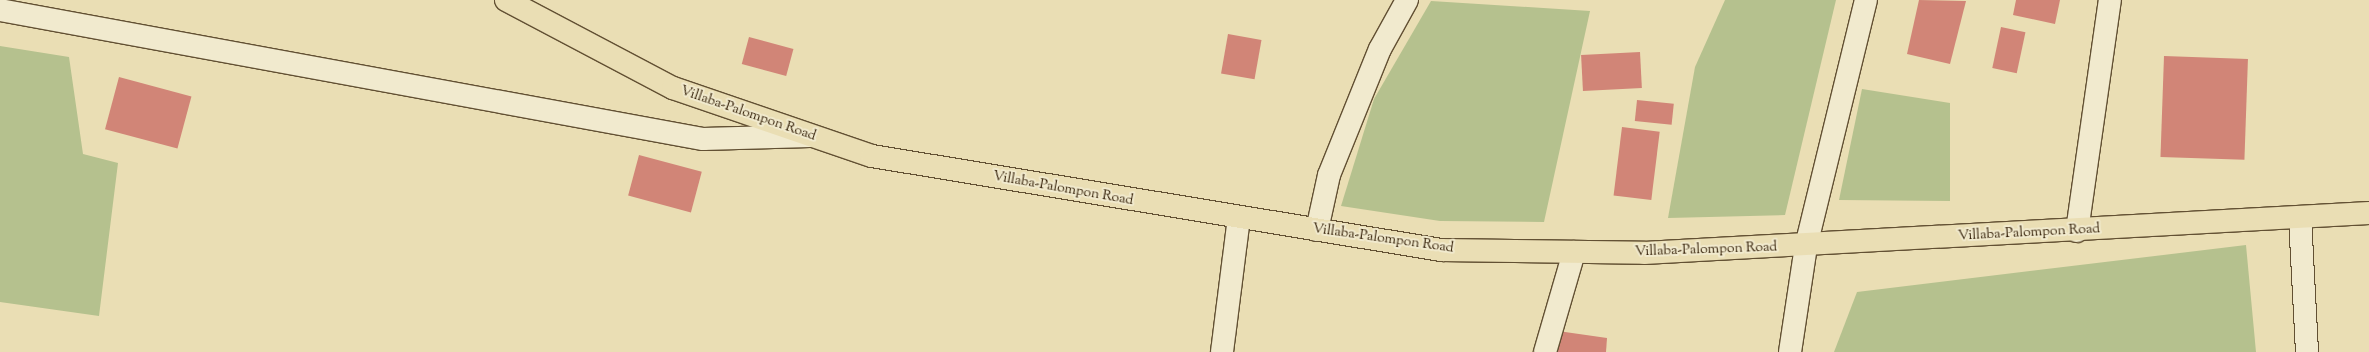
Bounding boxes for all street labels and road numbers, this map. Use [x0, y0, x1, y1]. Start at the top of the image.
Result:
street label: Villaba-Palompon Road [678, 83, 818, 145]
street label: Villaba-Palompon Road [991, 168, 1135, 210]
street label: Villaba-Palompon Road [1311, 221, 1455, 257]
street label: Villaba-Palompon Road [1957, 221, 2101, 245]
street label: Villaba-Palompon Road [1635, 239, 1777, 261]

